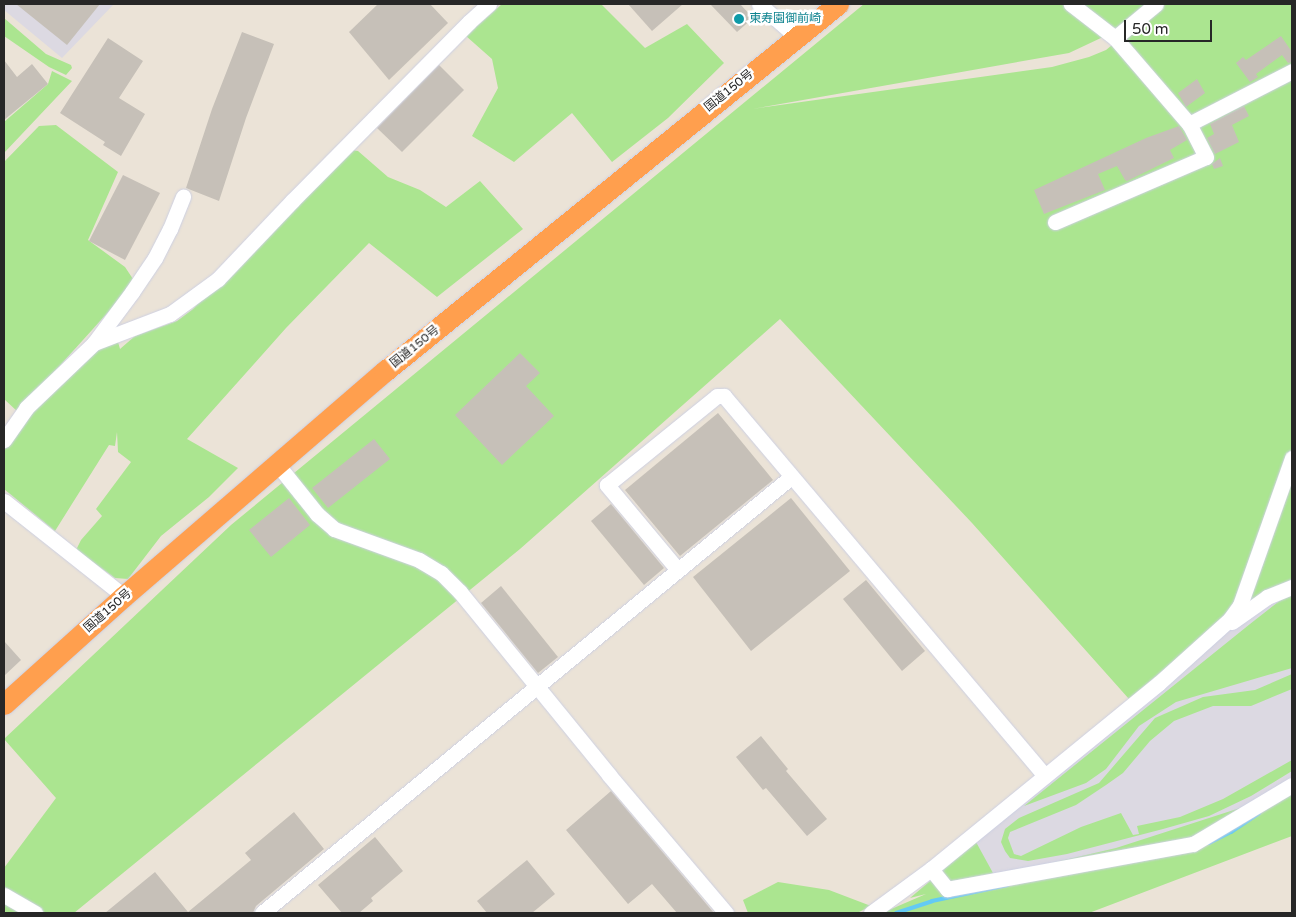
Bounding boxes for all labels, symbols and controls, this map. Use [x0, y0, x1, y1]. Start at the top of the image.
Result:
scale bar [1126, 10, 1214, 42]
place label: 東寿園御前崎 [749, 12, 821, 26]
marker: 東寿園御前崎 [733, 13, 745, 25]
text: 50 m [1132, 20, 1169, 38]
street label: 国道150号 [702, 67, 756, 115]
street label: 国道150号 [388, 323, 442, 371]
street label: 国道150号 [81, 586, 135, 636]

